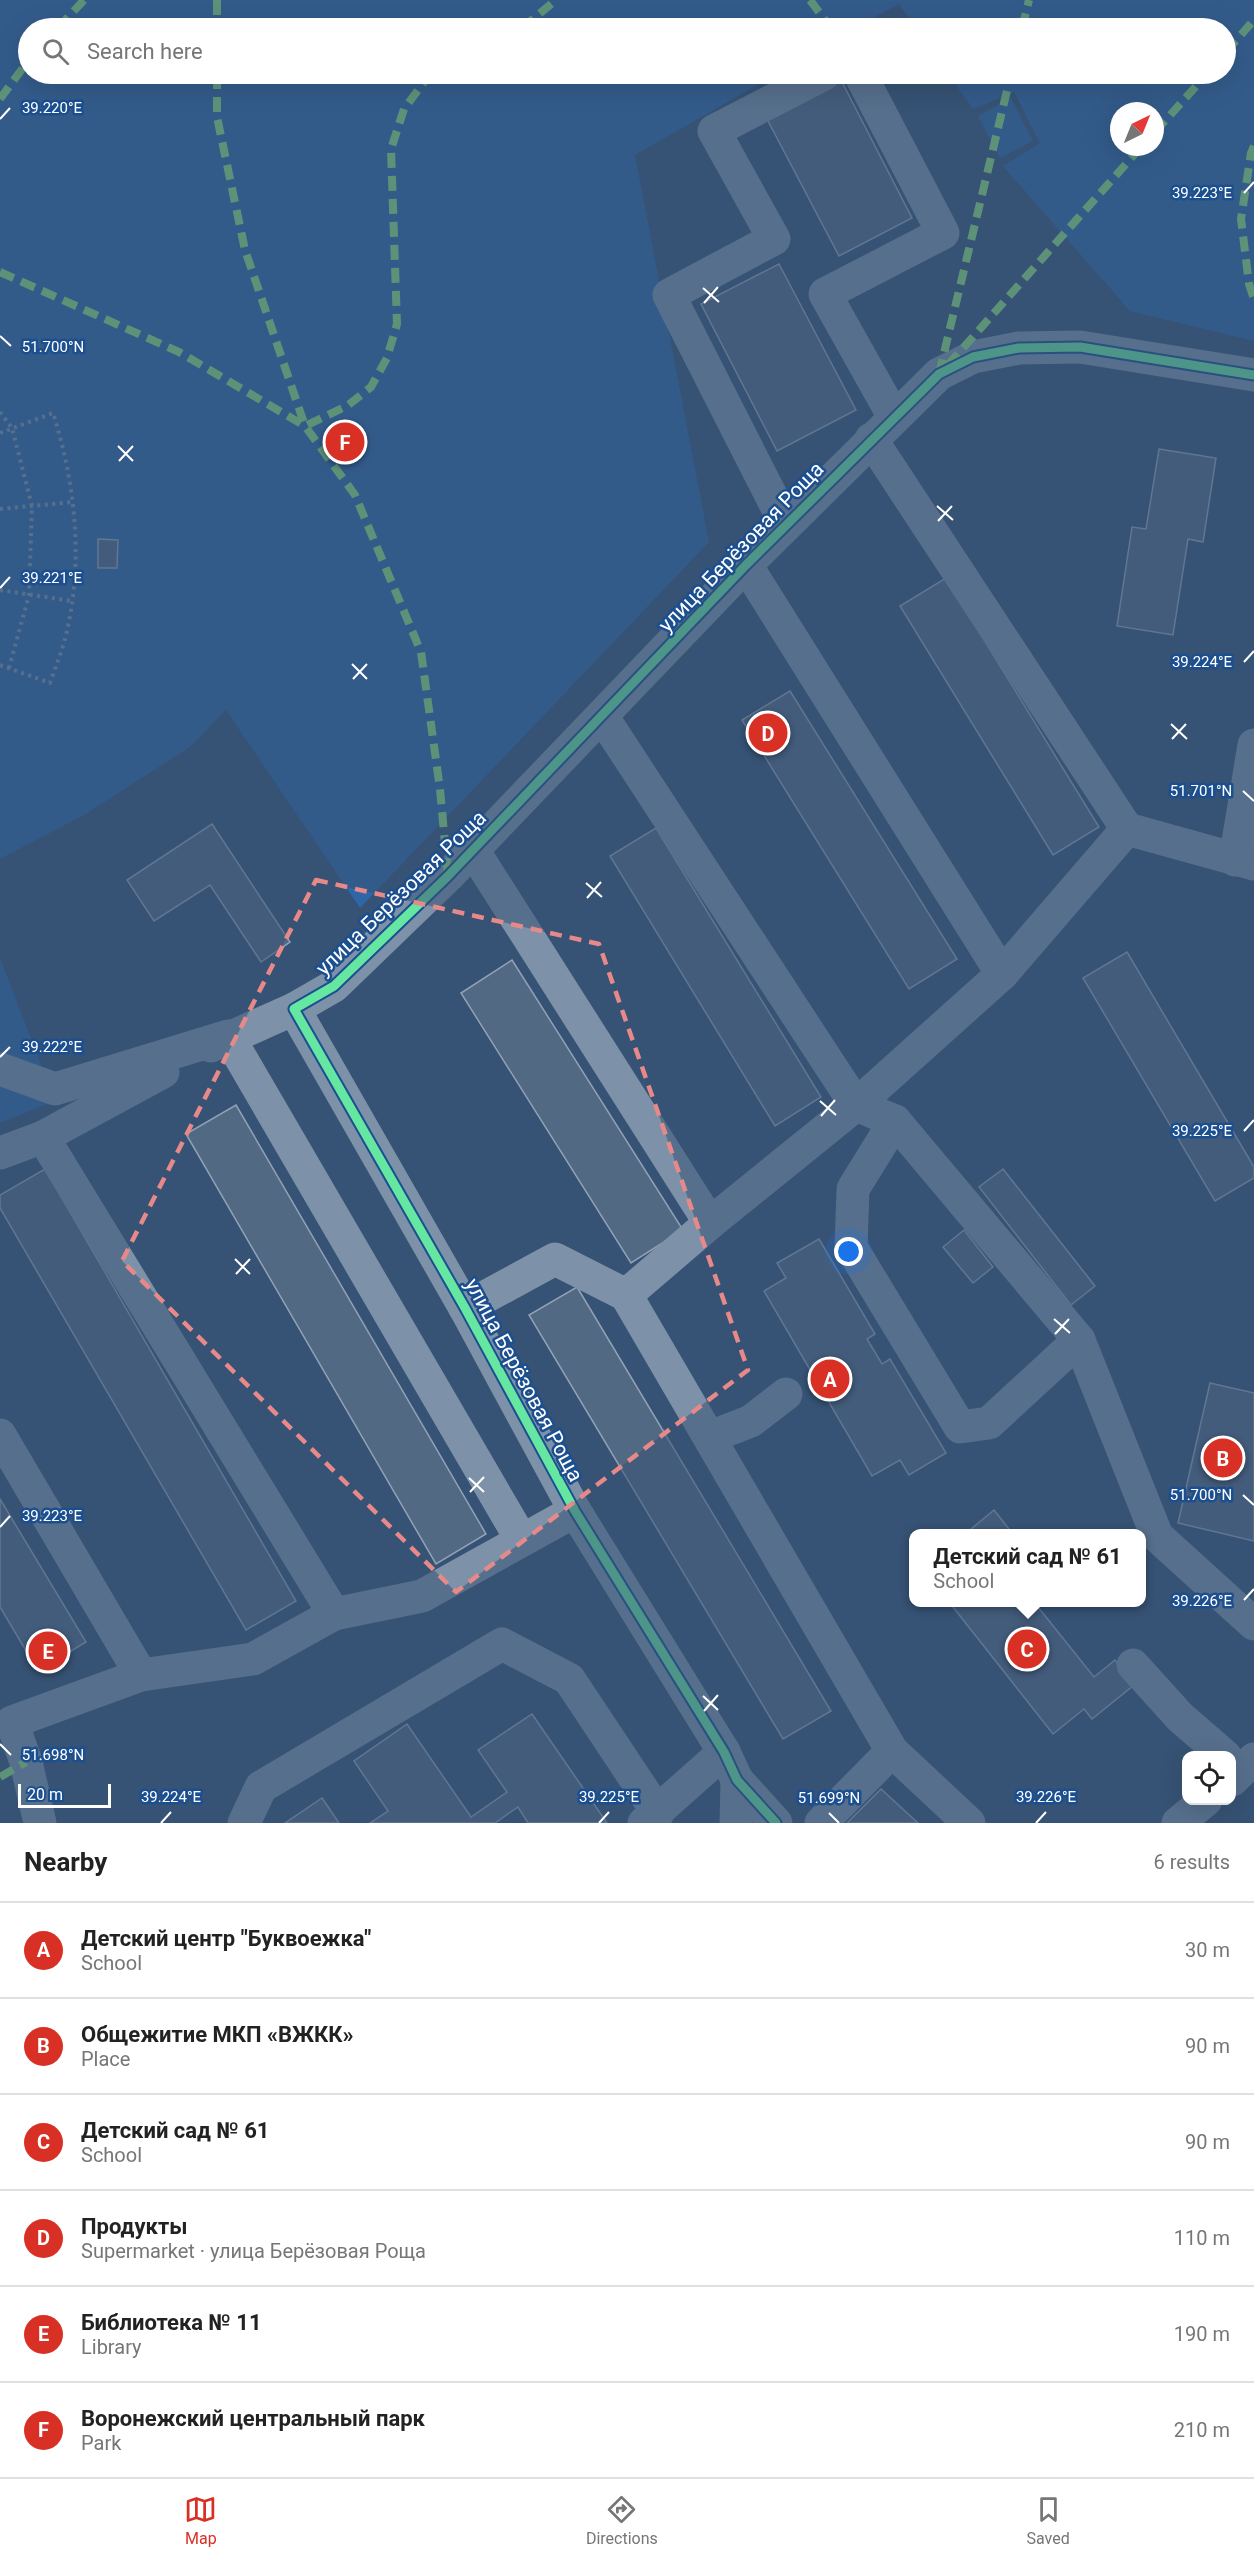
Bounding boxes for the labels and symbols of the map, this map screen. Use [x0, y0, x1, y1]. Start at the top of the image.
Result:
text: 39.220°E [22, 99, 83, 117]
north arrow [1110, 102, 1164, 156]
text: 39.223°E [1172, 184, 1233, 202]
text: 51.700°N [22, 338, 84, 356]
pin: F [326, 420, 364, 464]
street label: улица Берёзовая Роща [654, 457, 828, 637]
text: 39.221°E [22, 569, 83, 587]
text: 39.224°E [1172, 653, 1233, 671]
pin: D [748, 710, 788, 756]
text: 51.701°N [1170, 782, 1232, 800]
street label: улица Берёзовая Роща [311, 806, 491, 980]
text: 39.222°E [22, 1038, 83, 1056]
text: 39.225°E [1172, 1122, 1233, 1140]
your location [834, 1237, 863, 1266]
street label: улица Берёзовая Роща [460, 1274, 588, 1486]
pin: A [810, 1356, 850, 1402]
pin: B [1204, 1436, 1242, 1480]
text: 51.700°N [1170, 1486, 1232, 1504]
text: 39.223°E [22, 1507, 83, 1525]
text: 39.226°E [1172, 1592, 1233, 1610]
pin: C [1008, 1626, 1046, 1672]
pin: E [28, 1628, 68, 1674]
text: 51.698°N [22, 1746, 84, 1764]
scale bar [18, 1781, 111, 1808]
text: 39.224°E [141, 1788, 202, 1806]
text: 39.225°E [579, 1788, 640, 1806]
text: 39.226°E [1016, 1788, 1077, 1806]
text: 51.699°N [798, 1789, 860, 1807]

